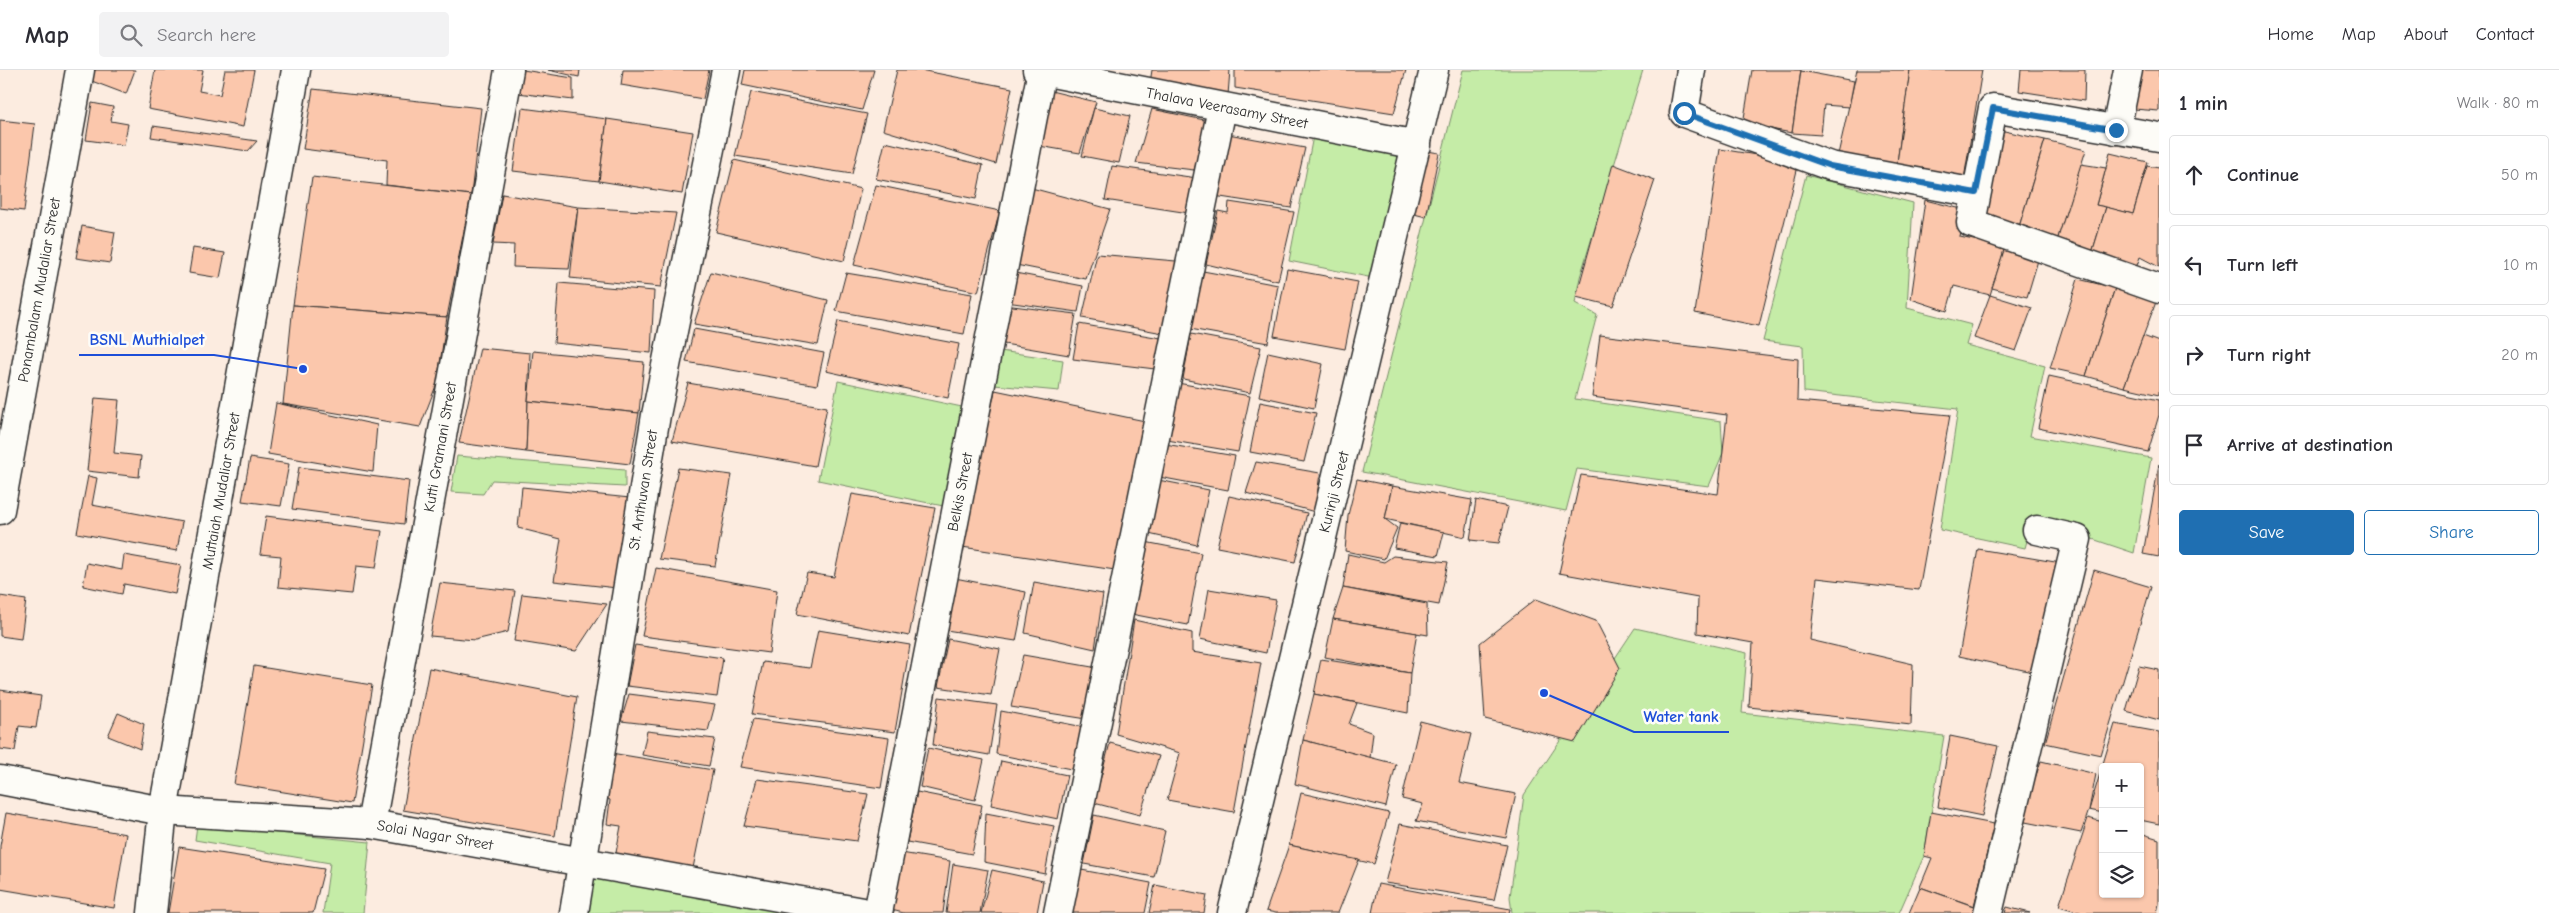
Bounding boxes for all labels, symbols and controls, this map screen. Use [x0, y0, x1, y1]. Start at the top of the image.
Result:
search box [99, 12, 449, 57]
text: Map [25, 21, 69, 49]
icon: search [117, 21, 145, 49]
text: Search here [157, 24, 256, 46]
text: Home [2267, 24, 2314, 45]
text: Map [2342, 24, 2376, 45]
text: About [2404, 24, 2448, 45]
text: Contact [2476, 24, 2534, 45]
street label: Thalava Veerasamy Street [1145, 83, 1310, 133]
text: 1 min [2179, 91, 2228, 115]
text: Walk · 80 m [2457, 94, 2539, 112]
route start [1673, 102, 1696, 125]
route end [2105, 119, 2128, 142]
icon: ahead [2180, 161, 2208, 189]
text: Continue [2227, 164, 2299, 186]
text: 50 m [2501, 166, 2538, 184]
street label: Ponambalam Mudaliar Street [14, 196, 64, 384]
icon: left [2180, 251, 2208, 279]
text: Turn left [2227, 254, 2298, 276]
text: 10 m [2503, 256, 2538, 274]
callout: BSNL Muthialpet [79, 324, 214, 355]
text: BSNL Muthialpet [90, 331, 205, 349]
icon: right [2180, 341, 2208, 369]
text: Turn right [2227, 344, 2311, 366]
text: 20 m [2501, 346, 2538, 364]
street label: Kutti Gramani Street [420, 380, 460, 513]
street label: Muttaiah Mudaliar Street [198, 410, 244, 571]
street label: St. Anthuvan Street [625, 428, 661, 551]
icon: arrive [2180, 431, 2208, 459]
text: Arrive at destination [2227, 434, 2393, 456]
street label: Kurinji Street [1315, 449, 1353, 535]
street label: Belkis Street [944, 451, 977, 533]
button: Save [2179, 510, 2354, 555]
button: Share [2364, 510, 2539, 555]
callout: Water tank [1634, 701, 1729, 732]
text: Water tank [1643, 708, 1719, 726]
map controls [2099, 763, 2144, 898]
button: + [2099, 763, 2144, 808]
button: − [2099, 808, 2144, 853]
street label: Solai Nagar Street [376, 816, 495, 854]
button: layers [2099, 853, 2144, 898]

